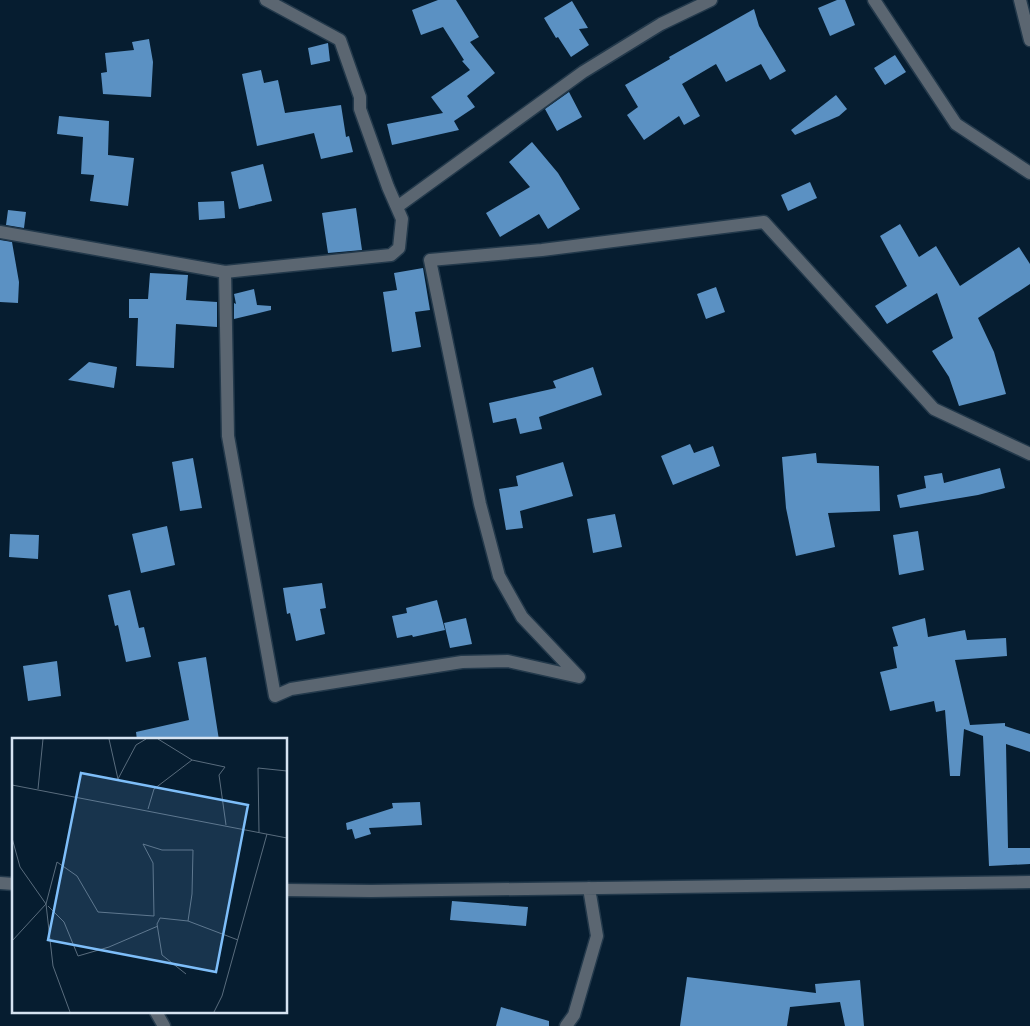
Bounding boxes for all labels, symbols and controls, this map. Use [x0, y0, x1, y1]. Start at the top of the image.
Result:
inset map [12, 738, 288, 1014]

